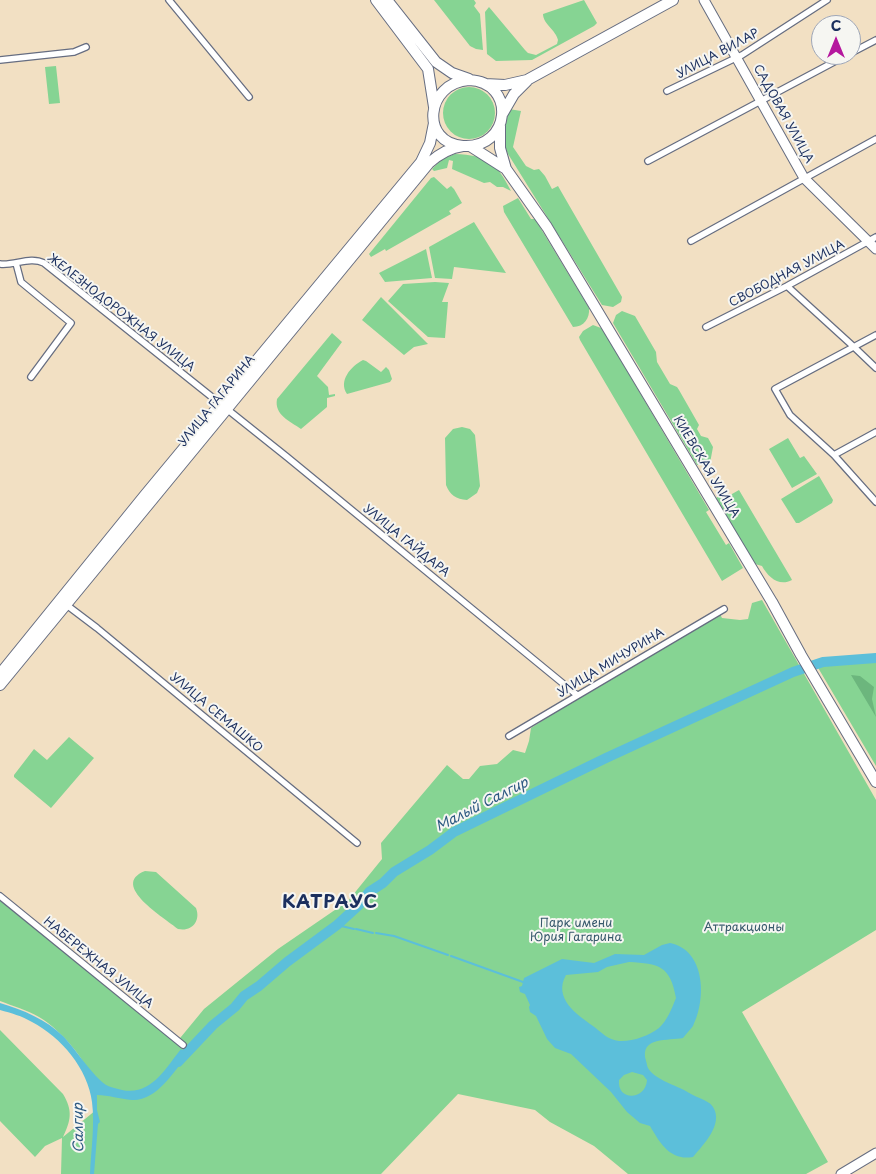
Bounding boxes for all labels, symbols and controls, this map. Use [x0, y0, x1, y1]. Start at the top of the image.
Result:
north arrow [811, 15, 861, 65]
text: С [831, 15, 841, 36]
street label: УЛИЦА ВИЛАР [674, 26, 762, 82]
street label: САДОВАЯ УЛИЦА [750, 62, 816, 166]
street label: СВОБОДНАЯ УЛИЦА [727, 237, 847, 311]
street label: ЖЕЛЕЗНОДОРОЖНАЯ УЛИЦА [44, 251, 198, 375]
street label: УЛИЦА ГАГАРИНА [176, 352, 258, 450]
street label: КИЕВСКАЯ УЛИЦА [670, 413, 742, 521]
street label: УЛИЦА ГАЙДАРА [360, 502, 452, 580]
street label: УЛИЦА МИЧУРИНА [555, 626, 667, 700]
street label: УЛИЦА СЕМАШКО [167, 670, 265, 756]
water label: Малый Салгир [433, 774, 531, 836]
district label: КАТРАУС [282, 892, 378, 914]
street label: НАБЕРЕЖНАЯ УЛИЦА [40, 914, 156, 1012]
park label: Парк имени Юрия Гагарина [530, 917, 622, 945]
park label: Аттракционы [704, 921, 784, 935]
water label: Салгир [70, 1103, 88, 1153]

